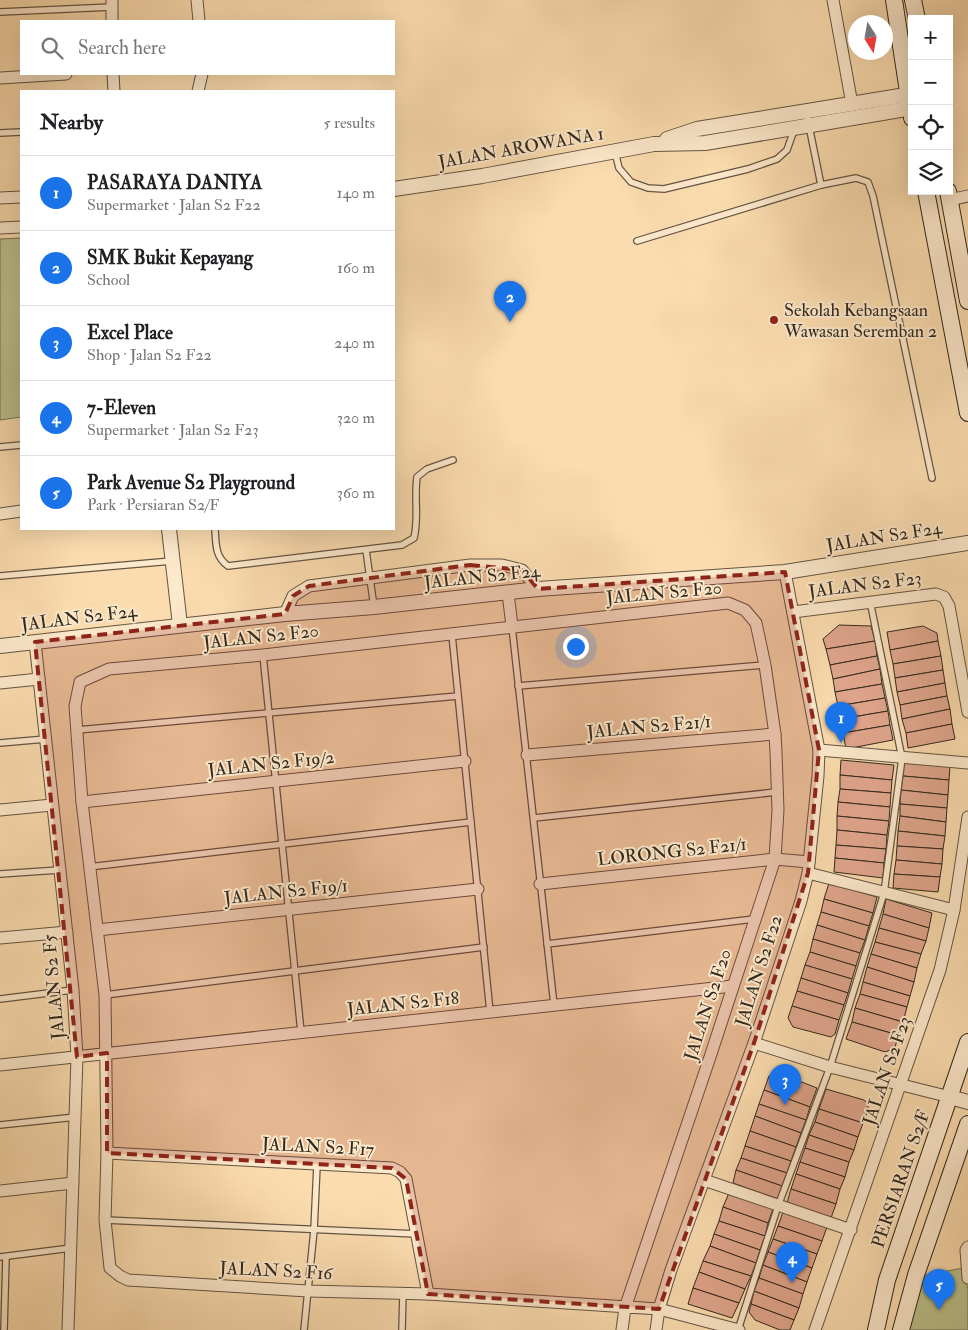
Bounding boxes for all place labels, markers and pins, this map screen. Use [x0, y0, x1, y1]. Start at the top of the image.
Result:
pin: 2 [494, 281, 526, 322]
place label: Sekolah Kebangsaan Wawasan Seremban 2 [783, 299, 937, 343]
marker: Sekolah Kebangsaan Wawasan Seremban 2 [768, 314, 780, 326]
pin: 1 [825, 702, 857, 743]
pin: 3 [769, 1064, 801, 1105]
pin: 4 [776, 1242, 808, 1283]
pin: 5 [923, 1269, 955, 1310]

